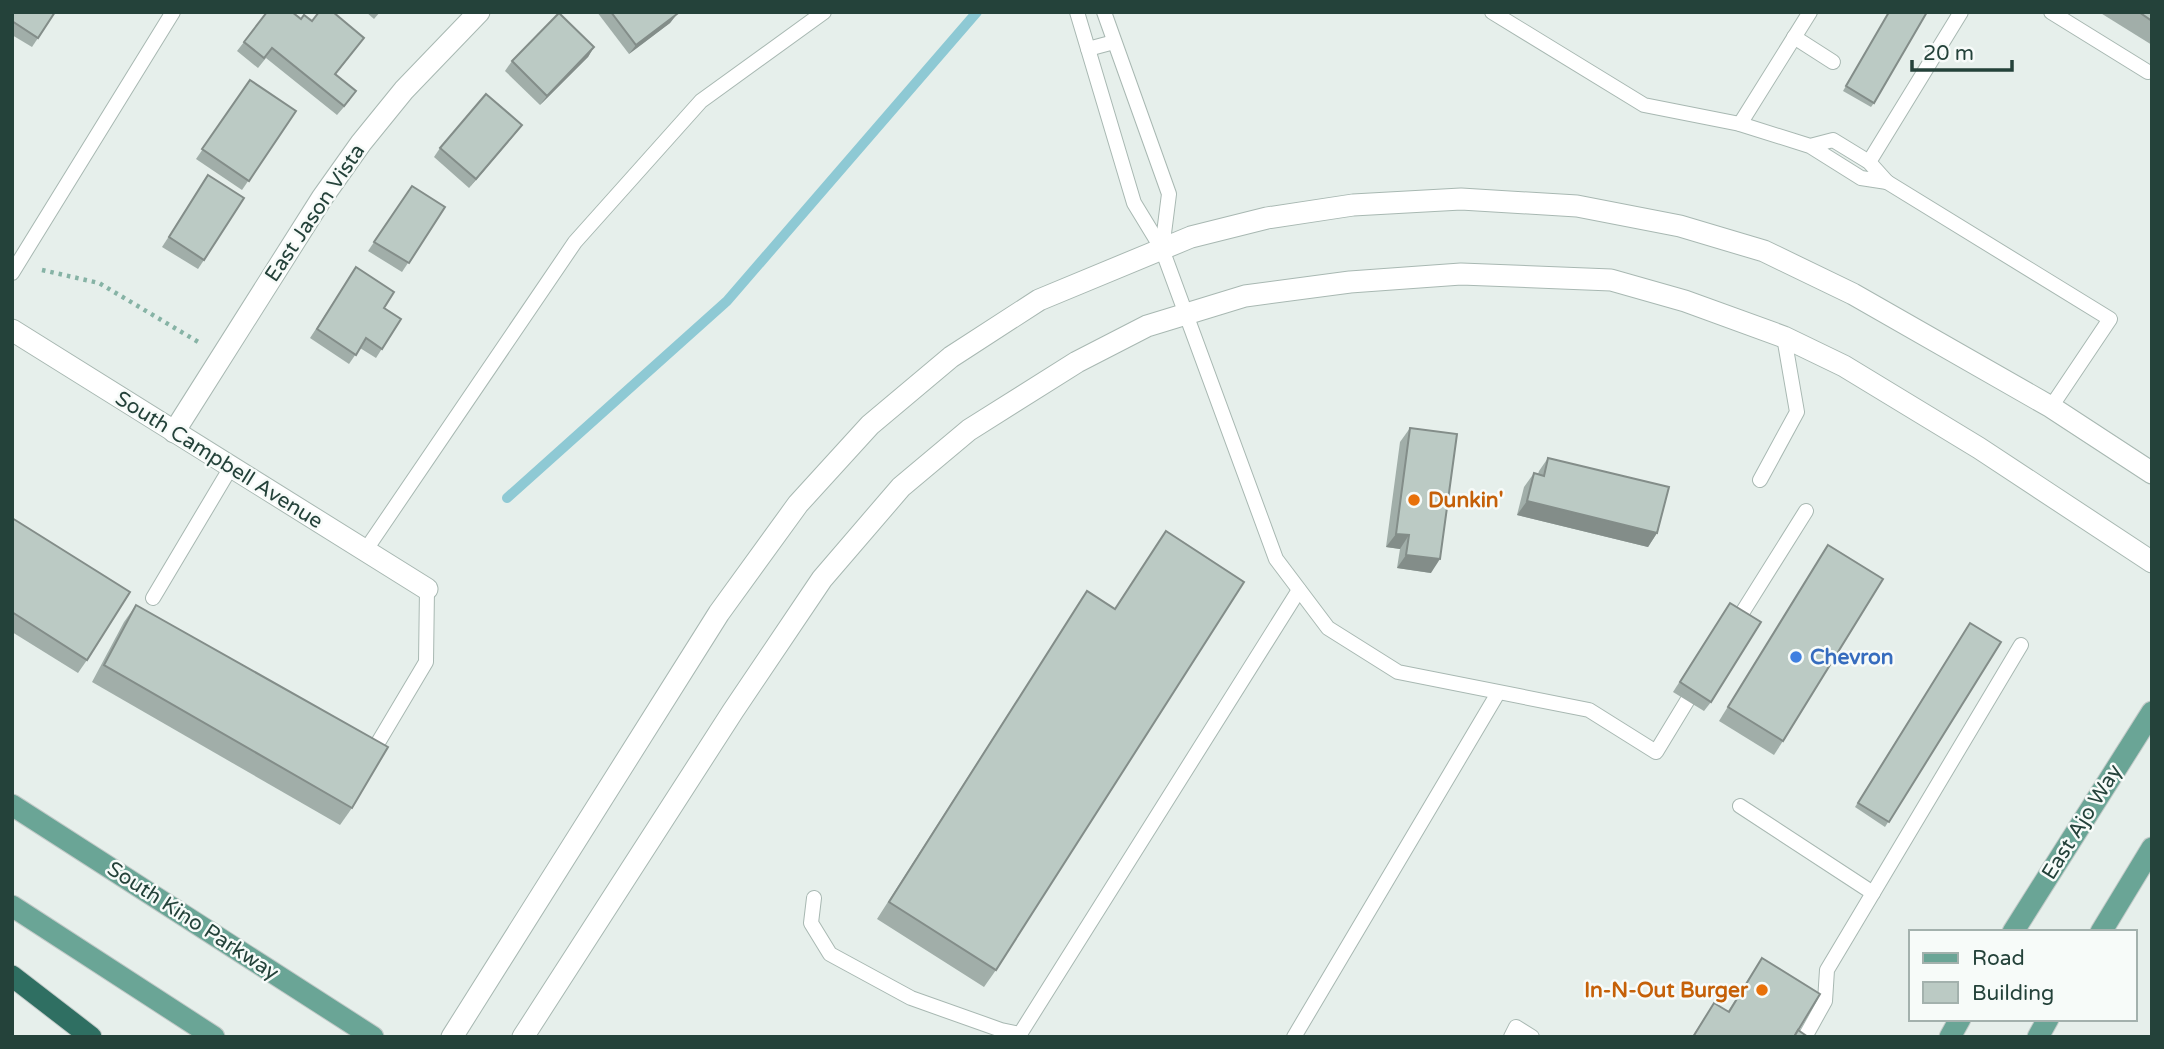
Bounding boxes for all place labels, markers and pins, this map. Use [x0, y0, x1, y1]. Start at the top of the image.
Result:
place label: Dunkin' [1428, 488, 1503, 513]
marker: Dunkin' [1406, 492, 1422, 508]
place label: Chevron [1810, 645, 1894, 670]
marker: Chevron [1788, 649, 1804, 665]
place label: In-N-Out Burger [1584, 978, 1749, 1003]
marker: In-N-Out Burger [1754, 982, 1770, 998]

